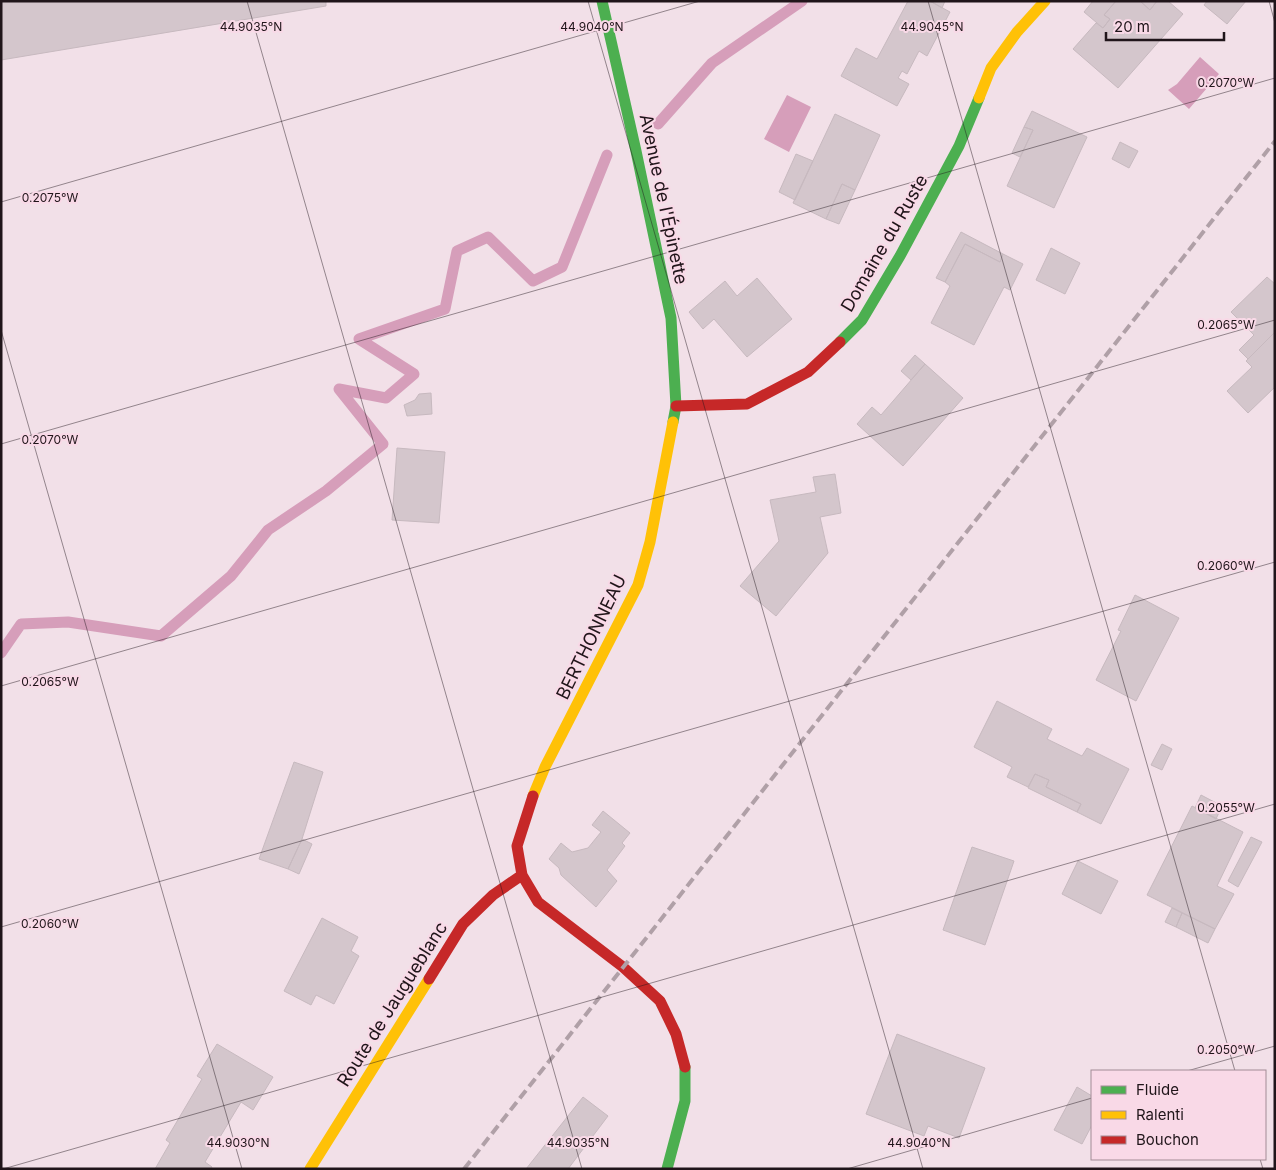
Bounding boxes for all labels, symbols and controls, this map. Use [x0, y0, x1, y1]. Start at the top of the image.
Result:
scale bar [1106, 10, 1224, 42]
text: 20 m [1114, 17, 1150, 36]
text: 44.9035°N [220, 19, 282, 34]
text: 44.9040°N [560, 19, 624, 34]
text: 44.9045°N [900, 19, 964, 34]
text: 0.2070°W [1198, 75, 1255, 90]
street label: Avenue de l'Épinette [636, 112, 693, 286]
street label: Domaine du Ruste [836, 171, 932, 315]
text: 0.2075°W [22, 190, 78, 205]
text: 0.2065°W [1197, 317, 1255, 332]
text: 0.2070°W [22, 432, 79, 447]
text: 0.2060°W [1197, 558, 1255, 573]
street label: BERTHONNEAU [552, 571, 630, 703]
text: 0.2065°W [21, 674, 79, 689]
text: 0.2055°W [1197, 800, 1255, 815]
text: 0.2060°W [21, 916, 79, 931]
street label: Route de Jaugueblanc [333, 918, 451, 1090]
text: 0.2050°W [1197, 1042, 1255, 1057]
legend [1091, 1070, 1266, 1160]
text: Fluide [1136, 1080, 1179, 1099]
text: Ralenti [1136, 1105, 1184, 1124]
text: Bouchon [1136, 1130, 1199, 1149]
text: 44.9030°N [207, 1135, 269, 1150]
text: 44.9035°N [547, 1135, 609, 1150]
text: 44.9040°N [887, 1135, 951, 1150]

